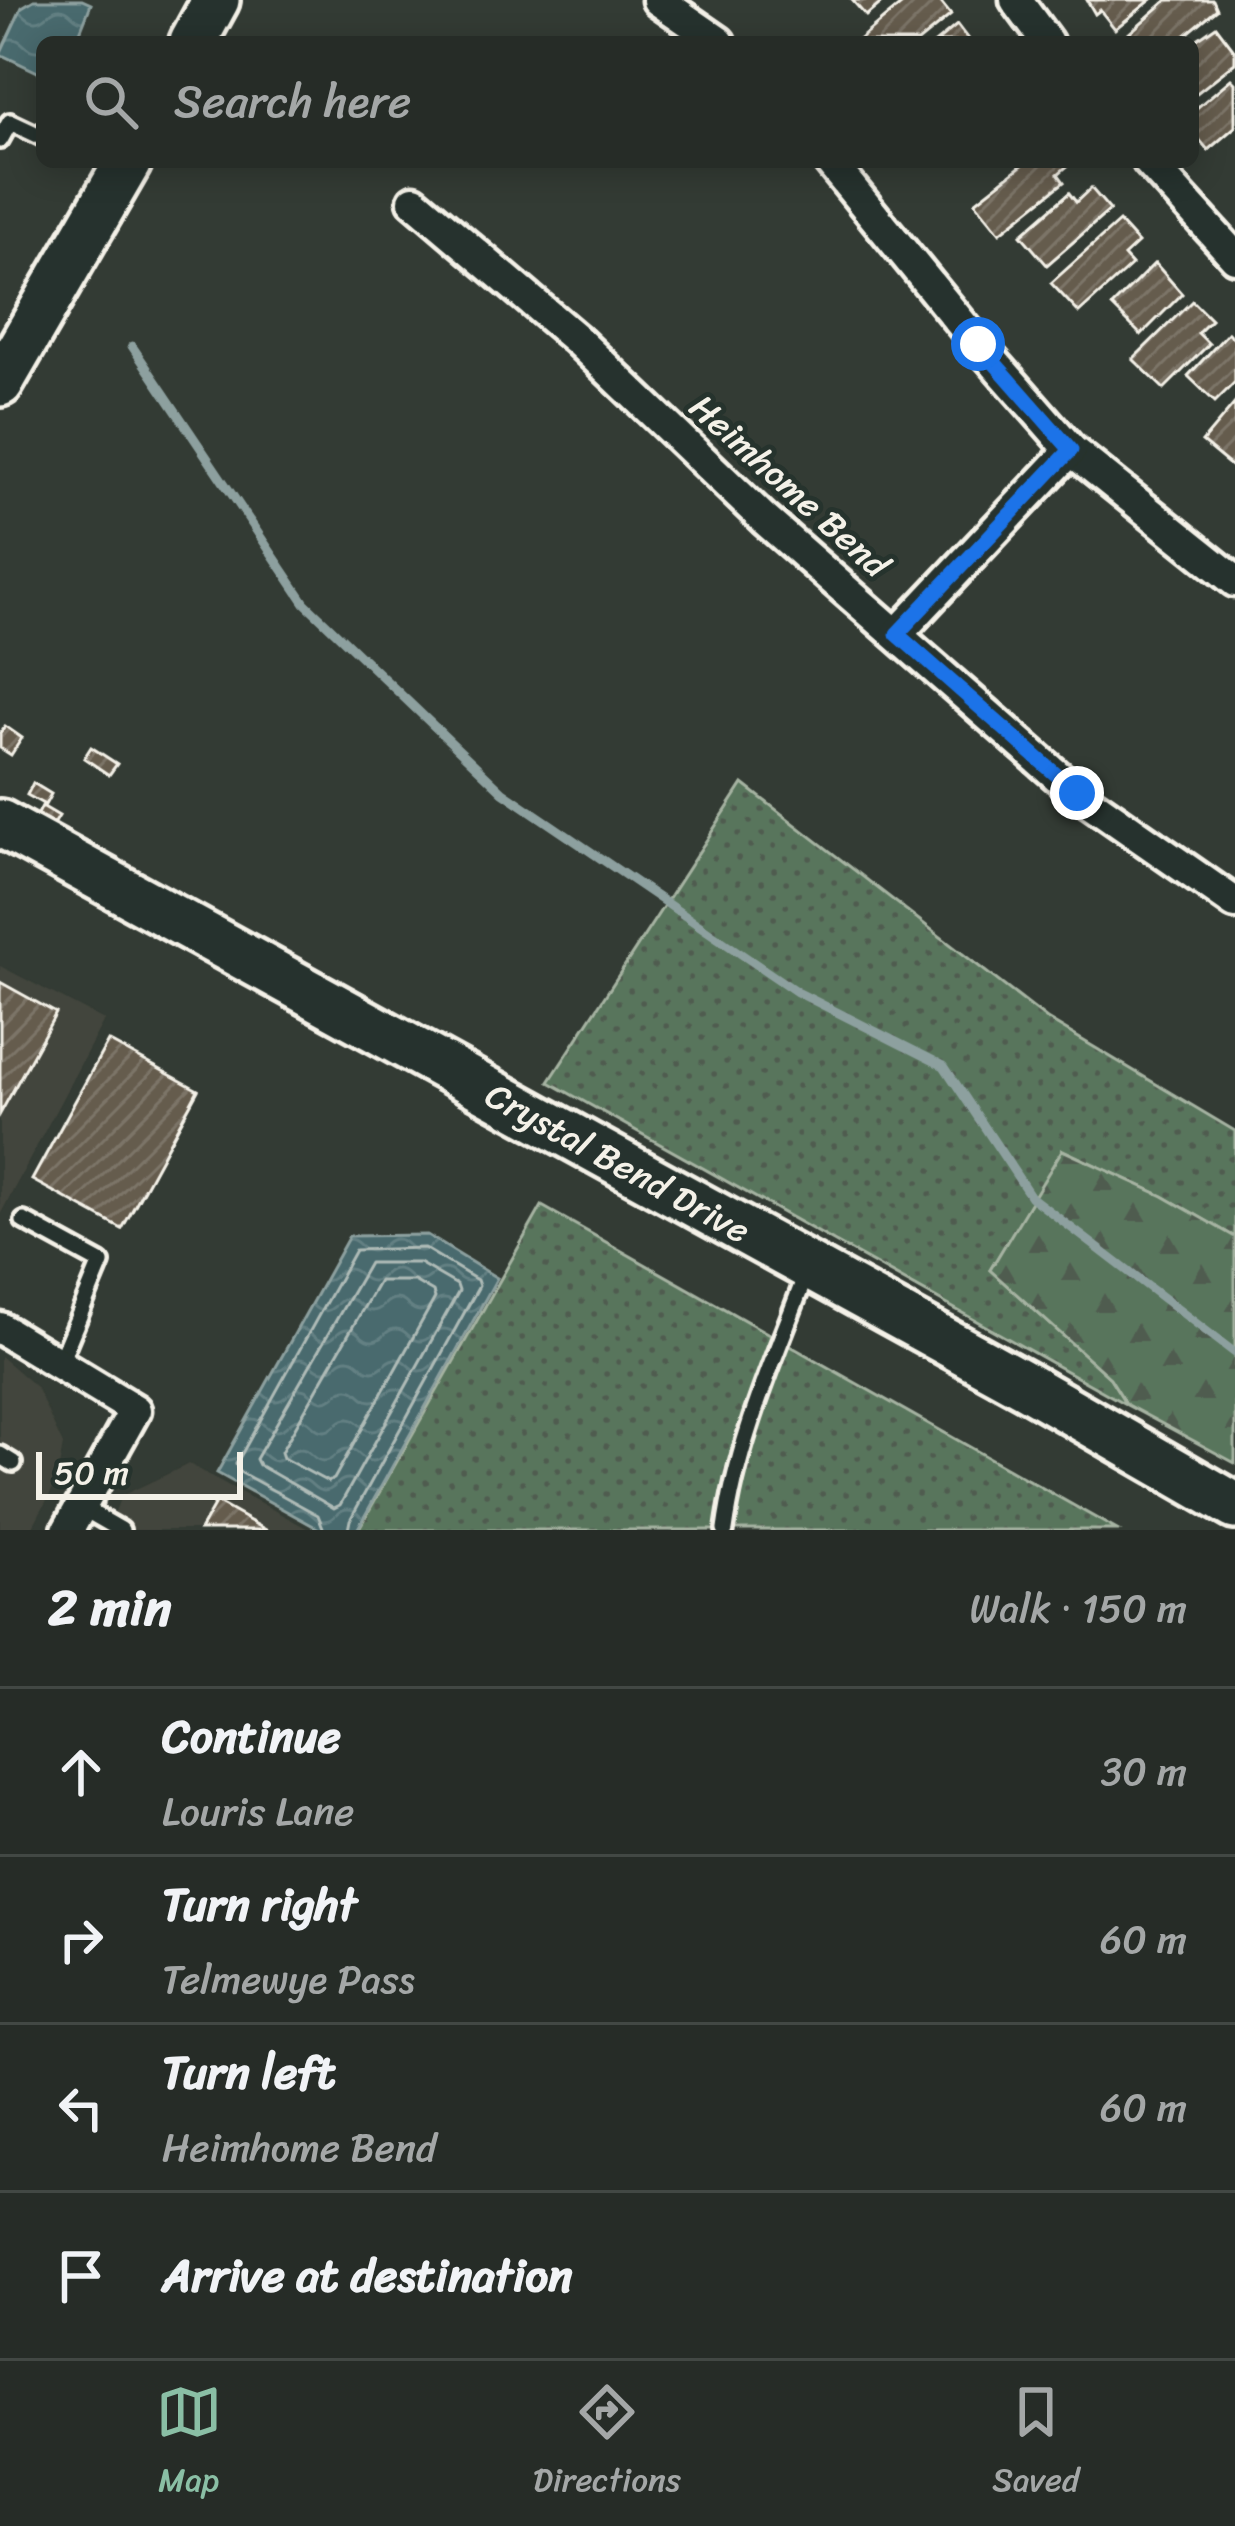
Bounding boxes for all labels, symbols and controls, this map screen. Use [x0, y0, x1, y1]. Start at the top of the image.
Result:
search box [36, 36, 1199, 168]
text: Search here [174, 62, 411, 142]
icon: search [78, 69, 144, 135]
route start [951, 317, 1005, 371]
street label: Heimhome Bend [674, 377, 906, 596]
route end [1050, 766, 1104, 820]
street label: Crystal Bend Drive [473, 1064, 762, 1262]
text: 50 m [54, 1444, 129, 1502]
scale bar [36, 1446, 243, 1499]
text: 2 min [48, 1563, 171, 1653]
text: Walk · 150 m [969, 1574, 1187, 1643]
text: Continue [162, 1697, 341, 1777]
text: 30 m [1101, 1737, 1187, 1806]
icon: ahead [48, 1739, 114, 1805]
text: Louris Lane [162, 1777, 354, 1846]
text: Turn right [162, 1865, 357, 1945]
text: 60 m [1100, 1905, 1187, 1974]
icon: right [48, 1907, 114, 1973]
text: Telmewye Pass [162, 1945, 415, 2014]
text: Turn left [162, 2033, 335, 2113]
text: 60 m [1100, 2073, 1187, 2142]
icon: left [48, 2075, 114, 2141]
text: Heimhome Bend [162, 2113, 436, 2182]
text: Arrive at destination [162, 2236, 572, 2316]
icon: arrive [48, 2243, 114, 2309]
tab: Map [156, 2379, 222, 2509]
tab: Directions [533, 2379, 681, 2509]
tab: Saved [992, 2379, 1079, 2509]

